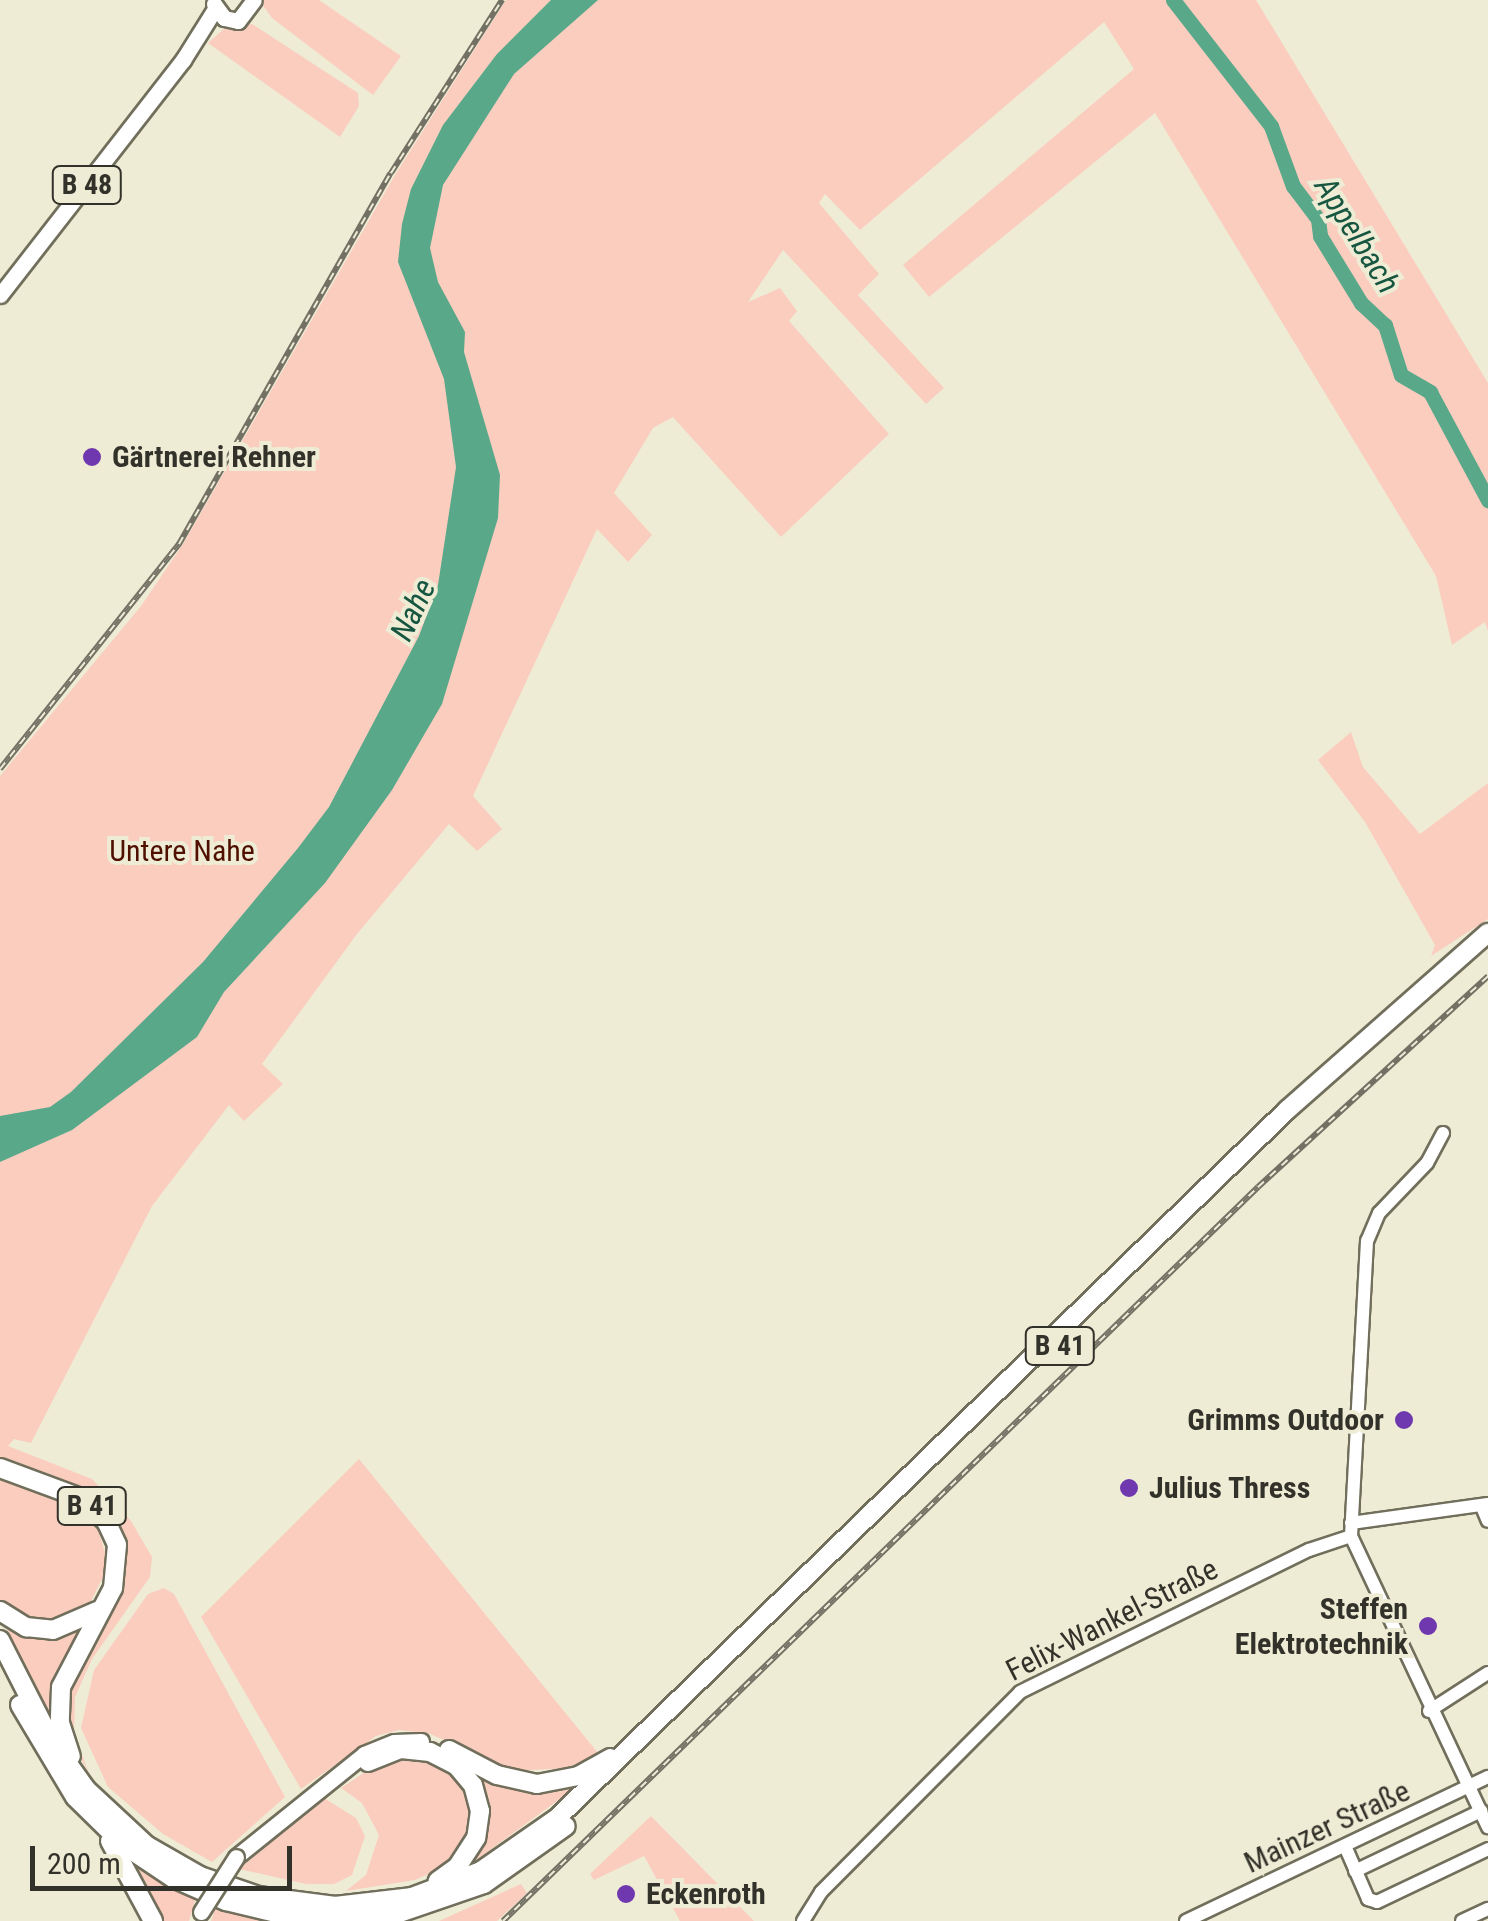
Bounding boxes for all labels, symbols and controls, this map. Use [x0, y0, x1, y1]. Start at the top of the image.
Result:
road number: B 48 [49, 162, 124, 208]
water label: Appelbach [1306, 170, 1408, 300]
place label: Gärtnerei Rehner [112, 439, 316, 475]
marker: Gärtnerei Rehner [81, 446, 103, 468]
water label: Nahe [382, 573, 444, 647]
park label: Untere Nahe [109, 833, 255, 869]
road number: B 41 [1022, 1323, 1098, 1369]
place label: Grimms Outdoor [1187, 1402, 1384, 1438]
marker: Grimms Outdoor [1393, 1409, 1415, 1431]
place label: Julius Thress [1149, 1470, 1311, 1506]
marker: Julius Thress [1118, 1477, 1140, 1499]
road number: B 41 [54, 1483, 130, 1529]
street label: Felix-Wankel-Straße [1000, 1551, 1224, 1689]
place label: Steffen Elektrotechnik [1235, 1591, 1408, 1662]
marker: Steffen Elektrotechnik [1417, 1615, 1439, 1637]
street label: Mainzer Straße [1238, 1773, 1416, 1881]
scale bar [35, 1826, 298, 1888]
text: 200 m [47, 1846, 121, 1881]
place label: Eckenroth [646, 1876, 766, 1912]
marker: Eckenroth [615, 1883, 637, 1905]

